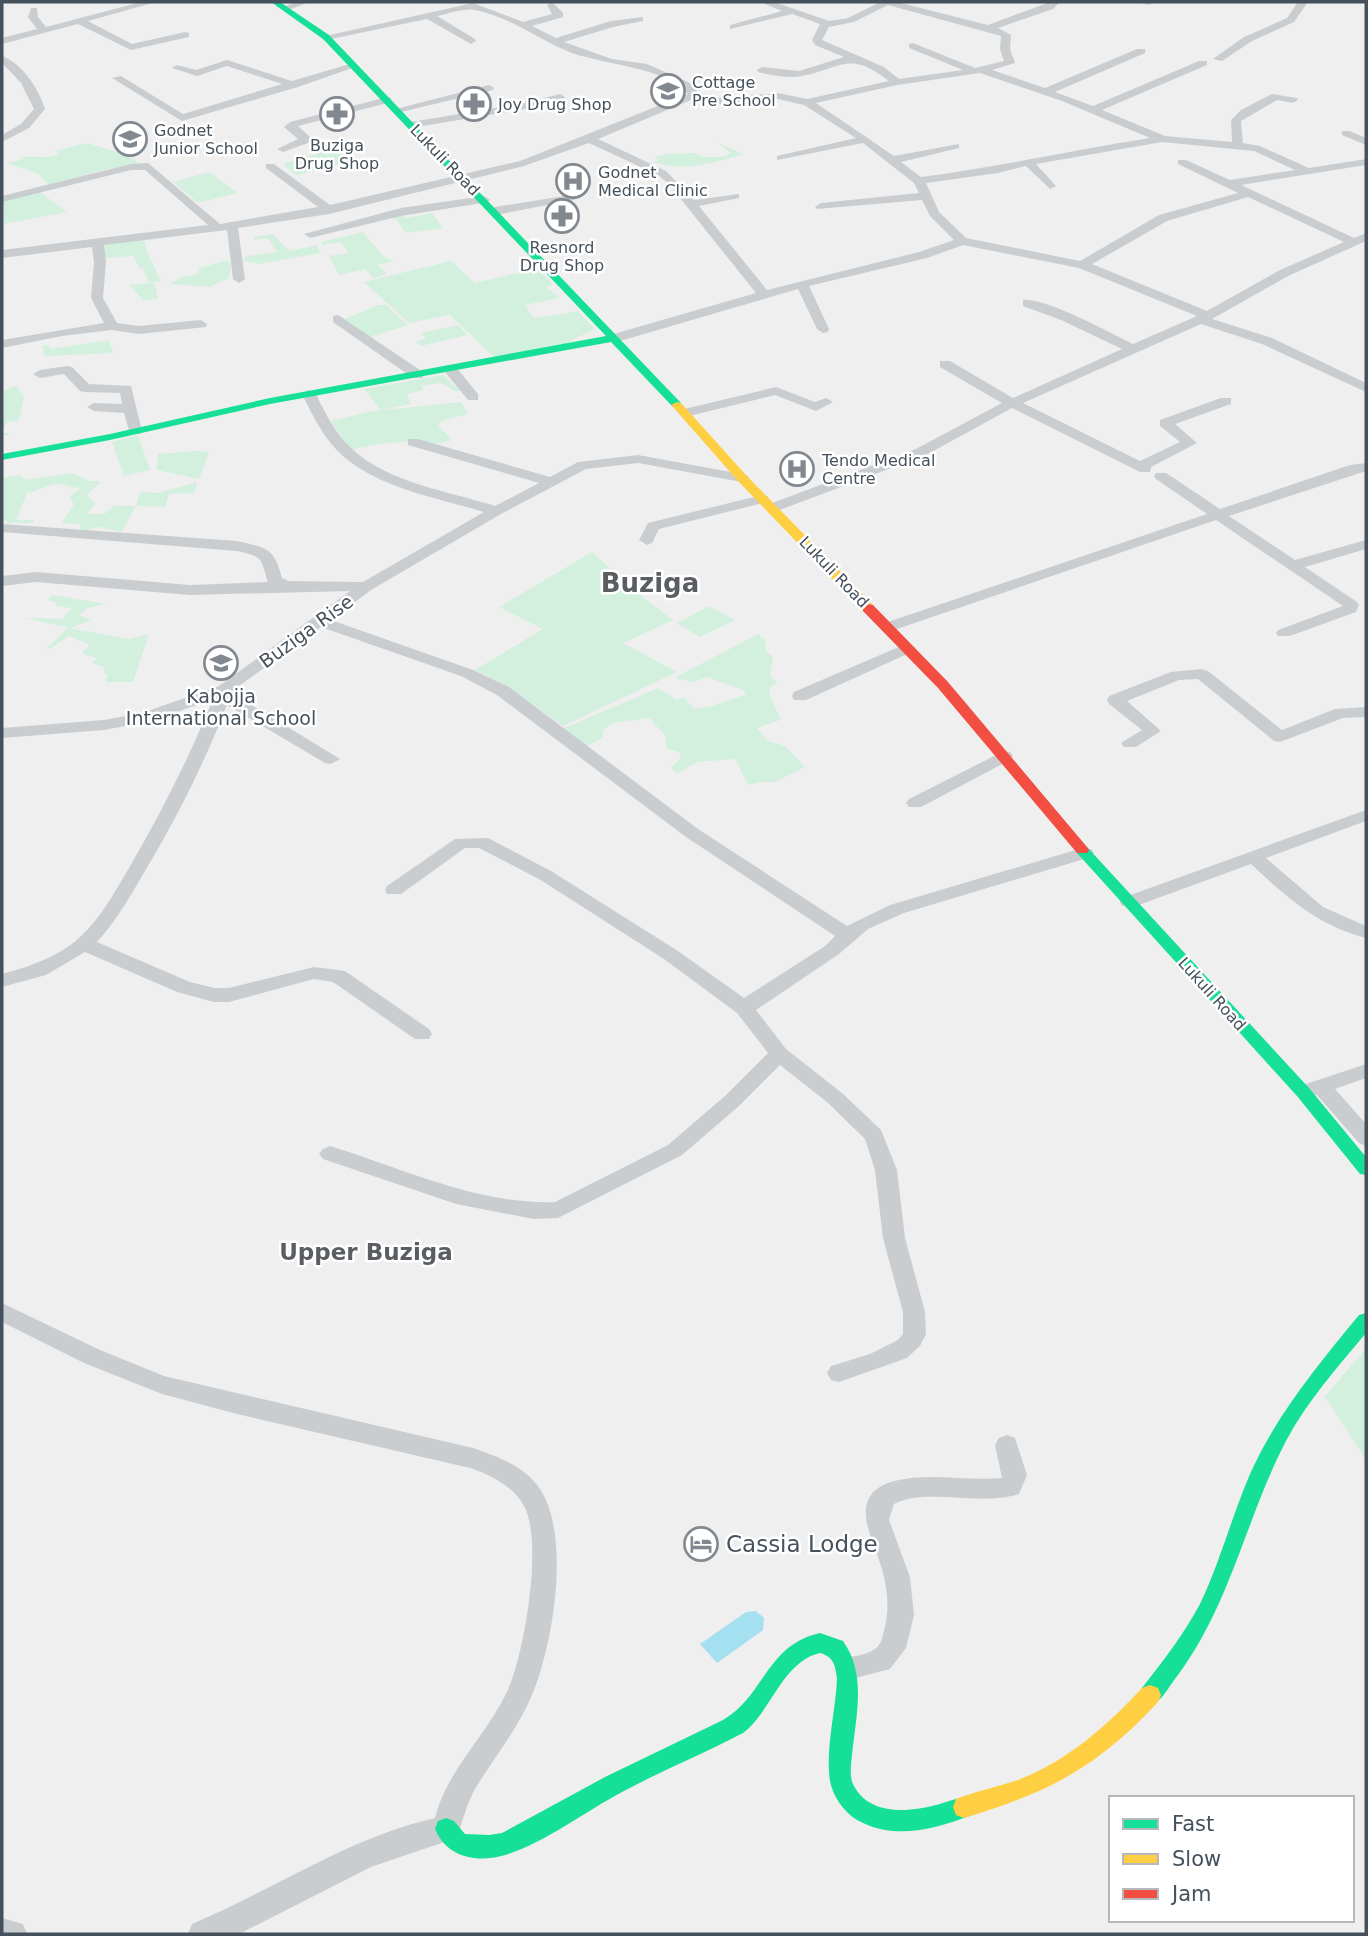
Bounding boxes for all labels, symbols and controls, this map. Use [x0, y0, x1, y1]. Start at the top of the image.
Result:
school or university icon: Cottage Pre School [649, 72, 687, 110]
place label: Cottage Pre School [692, 73, 776, 110]
pharmacy icon: Joy Drug Shop [455, 85, 493, 123]
pharmacy icon: Buziga Drug Shop [318, 95, 356, 133]
place label: Joy Drug Shop [497, 95, 612, 114]
school or university icon: Godnet Junior School [111, 120, 149, 158]
street label: Lukuli Road [406, 120, 484, 200]
place label: Godnet Junior School [153, 121, 258, 158]
place label: Buziga Drug Shop [295, 136, 379, 173]
hospital icon: Godnet Medical Clinic [554, 162, 592, 200]
place label: Godnet Medical Clinic [598, 163, 708, 200]
pharmacy icon: Resnord Drug Shop [543, 197, 581, 235]
place label: Resnord Drug Shop [520, 238, 604, 275]
hospital icon: Tendo Medical Centre [778, 450, 816, 488]
place label: Tendo Medical Centre [821, 451, 935, 488]
street label: Lukuli Road [795, 532, 873, 612]
district label: Buziga [601, 568, 699, 598]
street label: Buziga Rise [255, 590, 357, 672]
school or university icon: Kabojja International School [202, 644, 240, 682]
place label: Kabojja International School [126, 685, 316, 729]
street label: Lukuli Road [1174, 954, 1250, 1034]
district label: Upper Buziga [279, 1239, 453, 1265]
hotel icon: Cassia Lodge [682, 1525, 720, 1563]
place label: Cassia Lodge [726, 1531, 878, 1557]
legend [1109, 1796, 1354, 1922]
text: Fast [1172, 1812, 1214, 1836]
text: Slow [1172, 1847, 1221, 1871]
text: Jam [1170, 1882, 1212, 1906]

